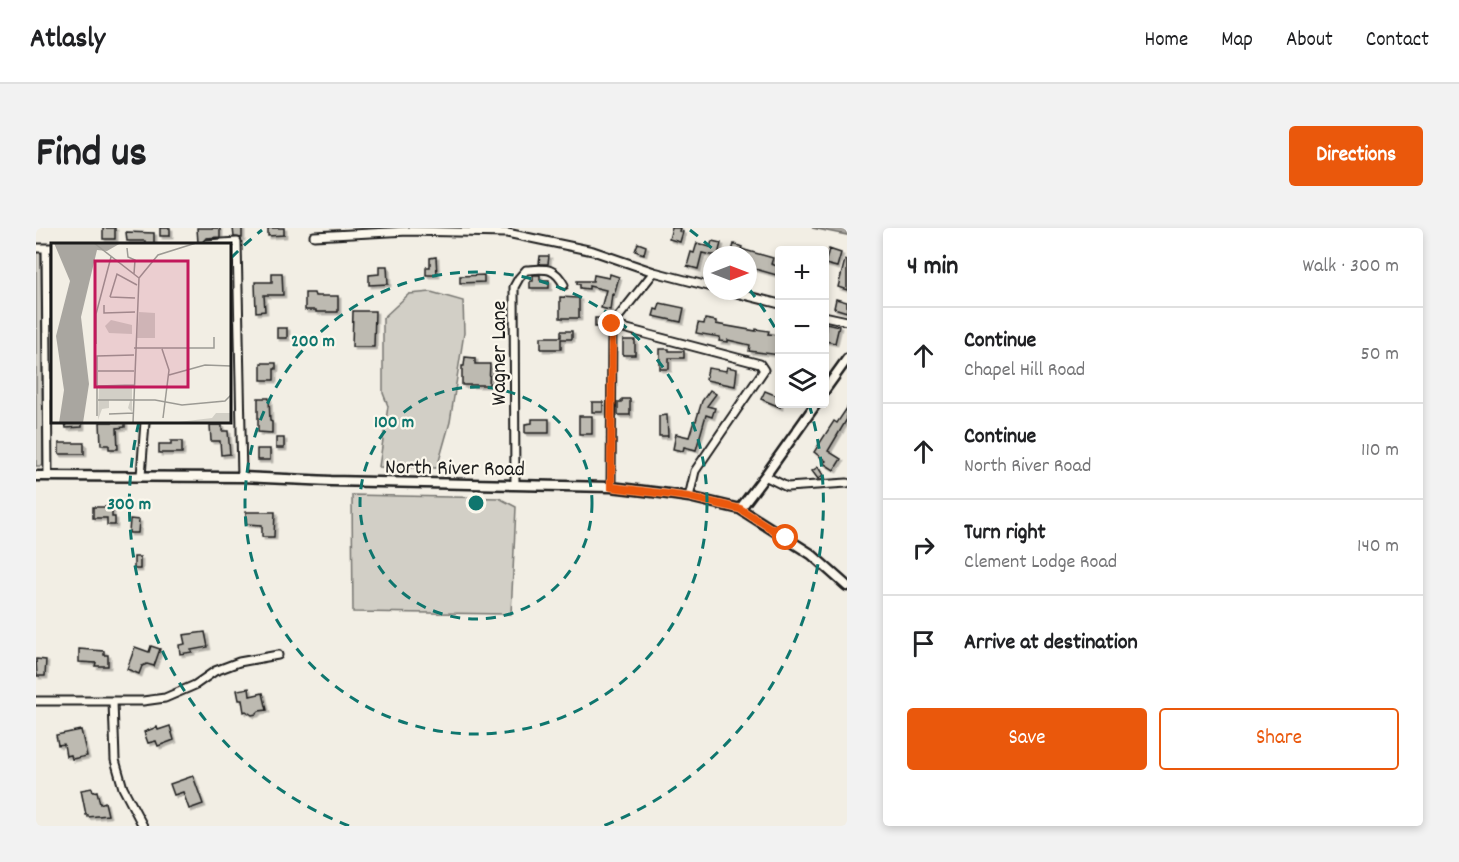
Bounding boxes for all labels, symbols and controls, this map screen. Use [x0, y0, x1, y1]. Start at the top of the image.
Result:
text: Atlasly [30, 21, 105, 61]
text: Home [1144, 26, 1188, 56]
text: Map [1221, 26, 1253, 56]
text: About [1286, 26, 1333, 56]
text: Contact [1366, 26, 1429, 56]
text: Find us [36, 126, 147, 186]
button: Directions [1289, 126, 1423, 186]
inset map [51, 243, 231, 423]
north arrow [703, 246, 757, 300]
map controls [775, 246, 829, 408]
button: + [775, 246, 829, 300]
text: 4 min [907, 249, 958, 286]
text: Walk · 300 m [1302, 253, 1399, 281]
button: − [775, 300, 829, 354]
street label: Wagner Lane [485, 301, 516, 405]
route end [598, 310, 624, 336]
text: Continue [964, 326, 1036, 357]
text: 200 m [291, 330, 335, 355]
icon: ahead [907, 339, 940, 372]
text: 50 m [1361, 341, 1399, 369]
button: layers [775, 354, 829, 408]
text: Chapel Hill Road [964, 357, 1085, 385]
text: 100 m [374, 411, 414, 436]
text: Continue [964, 422, 1036, 453]
icon: ahead [907, 435, 940, 468]
text: 110 m [1361, 437, 1399, 465]
street label: North River Road [385, 453, 525, 486]
text: North River Road [964, 453, 1091, 481]
text: 300 m [107, 493, 151, 518]
centre of rings [466, 493, 486, 513]
text: Turn right [964, 518, 1046, 549]
route start [772, 524, 798, 550]
icon: right [907, 531, 940, 564]
text: 140 m [1357, 533, 1399, 561]
text: Clement Lodge Road [964, 549, 1117, 577]
icon: arrive [907, 627, 940, 660]
text: Arrive at destination [964, 628, 1138, 659]
button: Save [907, 708, 1147, 770]
button: Share [1159, 708, 1399, 770]

